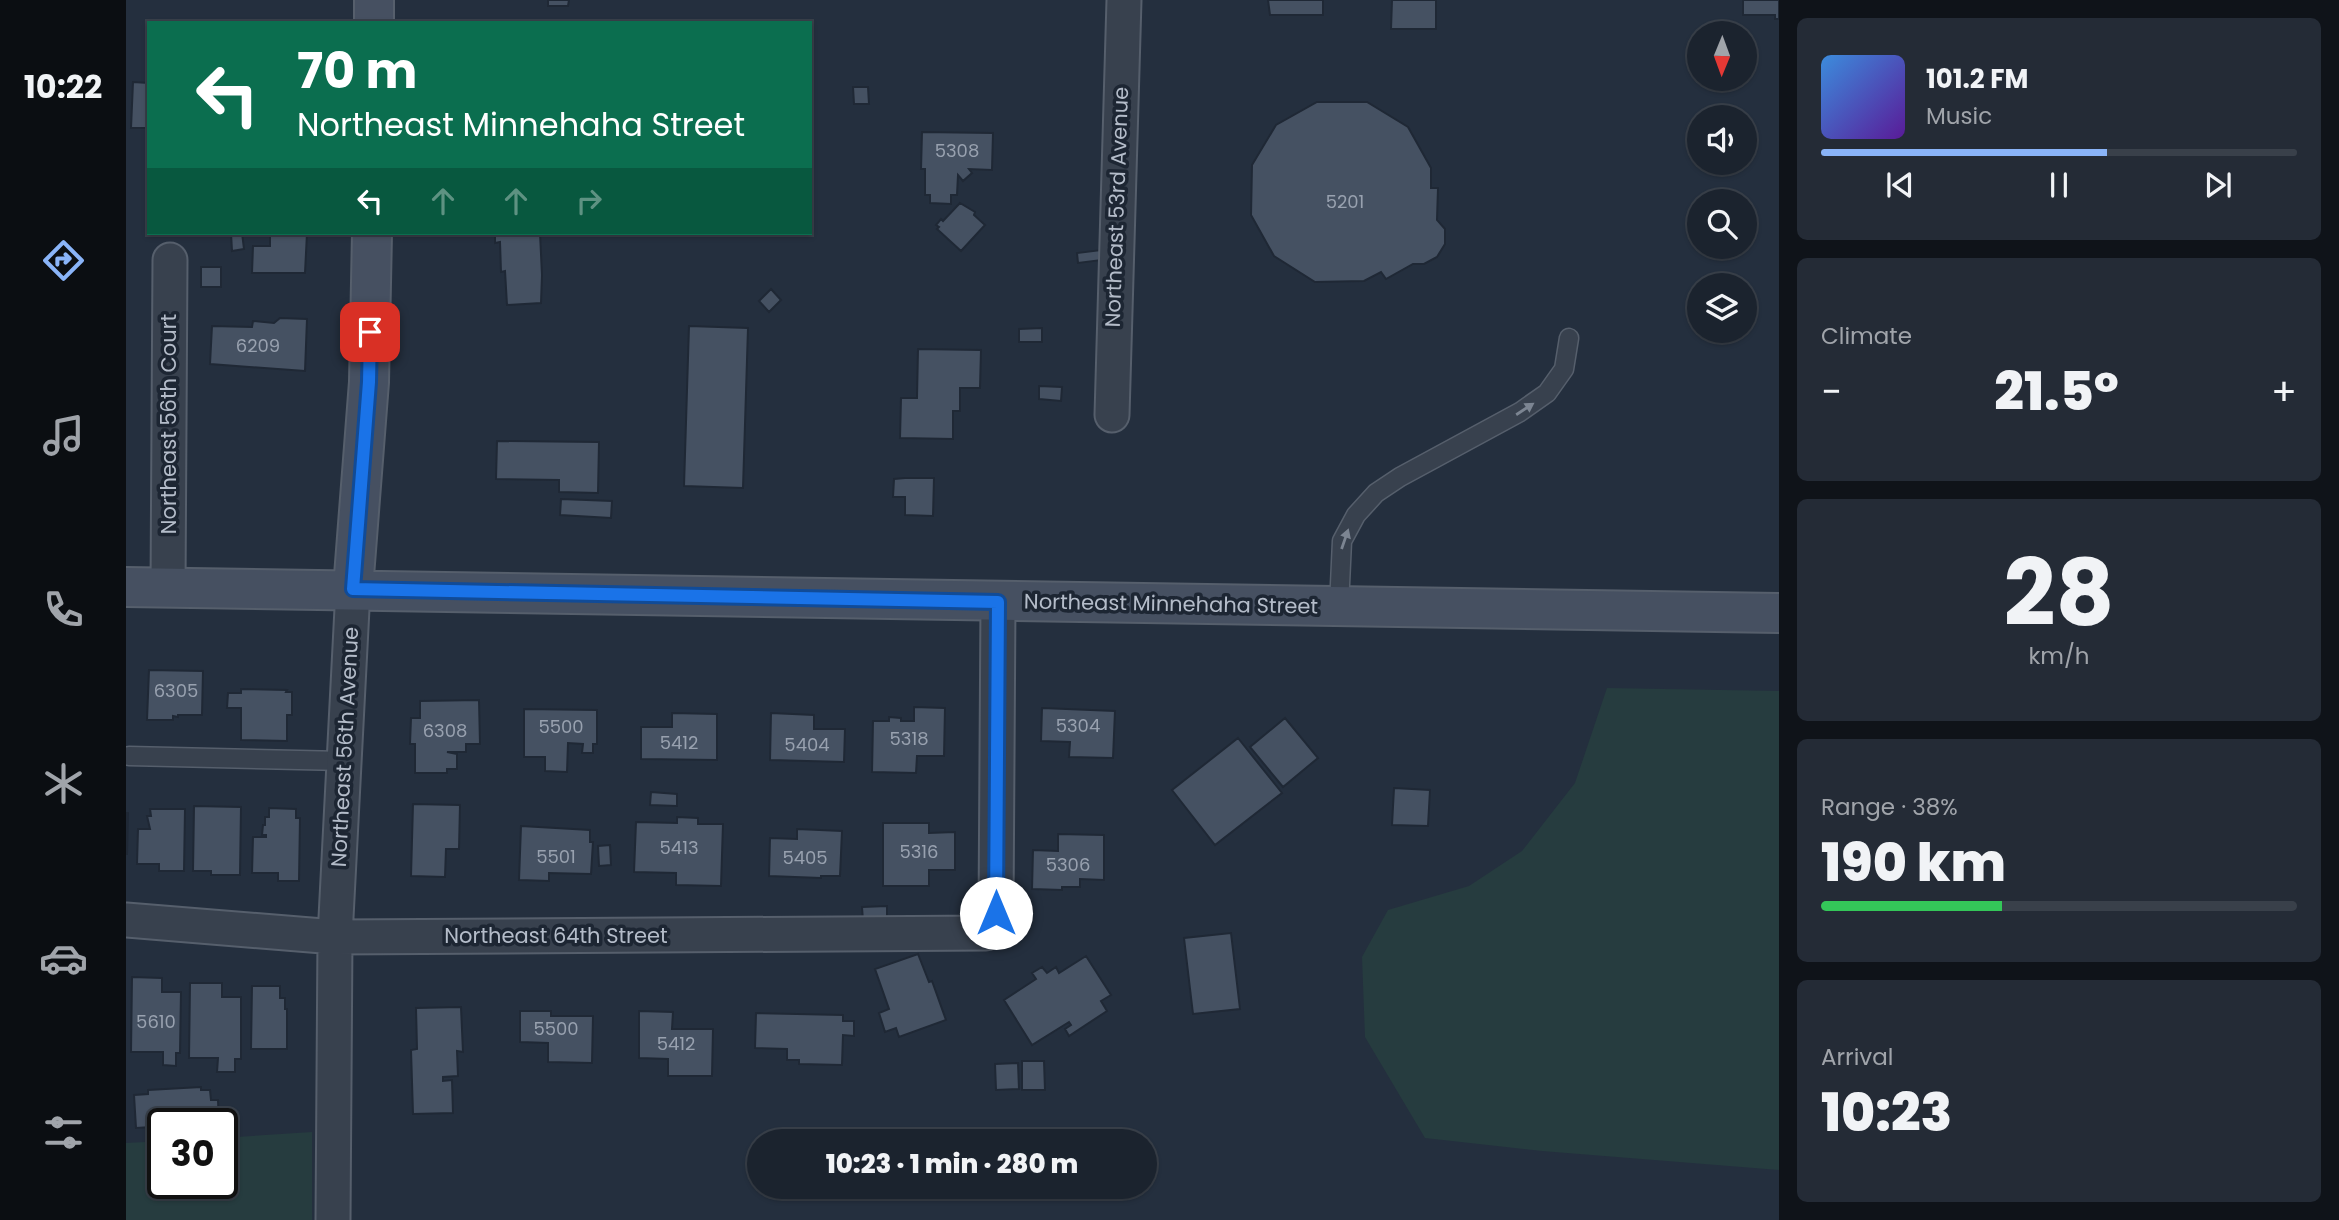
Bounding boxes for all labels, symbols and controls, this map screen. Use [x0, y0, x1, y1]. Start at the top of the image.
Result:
north arrow [1687, 21, 1757, 91]
map controls [1687, 21, 1757, 343]
text: 70 m [297, 37, 417, 105]
icon: left [182, 49, 273, 140]
text: 101.2 FM [1926, 61, 2028, 97]
text: 10:22 [24, 64, 102, 109]
street label: Northeast 53rd Avenue [1098, 86, 1135, 328]
text: Music [1926, 100, 1992, 132]
text: Northeast Minnehaha Street [297, 102, 745, 147]
button: sound [1687, 105, 1757, 175]
house number: 5308 [935, 138, 979, 163]
icon: previous [1881, 166, 1919, 204]
icon: pause [2040, 166, 2078, 204]
icon: next [2199, 166, 2237, 204]
icon: left [351, 182, 389, 220]
icon: ahead [424, 182, 462, 220]
icon: ahead [497, 182, 535, 220]
icon: right [570, 182, 608, 220]
house number: 5201 [1326, 189, 1364, 214]
button: search [1687, 189, 1757, 259]
icon: directions [39, 236, 88, 285]
button: layers [1687, 273, 1757, 343]
pin [340, 302, 400, 362]
icon: arrive [351, 313, 389, 351]
street label: Northeast 56th Court [154, 314, 183, 534]
text: Climate [1821, 320, 1912, 352]
house number: 6209 [236, 333, 280, 358]
text: 21.5° [1994, 355, 2119, 428]
text: − [1821, 365, 1842, 418]
text: + [2271, 365, 2297, 418]
one-way arrow [1515, 402, 1535, 415]
icon: music [39, 411, 88, 460]
one-way arrow [1341, 528, 1351, 549]
text: 28 [2004, 529, 2114, 657]
icon: phone [39, 585, 88, 634]
street label: Northeast Minnehaha Street [1024, 586, 1318, 621]
street label: Northeast 56th Avenue [324, 626, 365, 868]
text: km/h [2028, 640, 2090, 672]
house number: 6305 [154, 678, 198, 703]
house number: 5304 [1056, 713, 1100, 738]
house number: 5500 [538, 714, 584, 739]
house number: 6308 [423, 718, 467, 743]
house number: 5318 [889, 726, 929, 751]
house number: 5412 [660, 730, 698, 755]
house number: 5404 [784, 732, 830, 757]
icon: climate [39, 759, 88, 808]
text: Range · 38% [1821, 791, 1958, 823]
text: 190 km [1821, 826, 2006, 899]
house number: 5413 [660, 835, 699, 860]
house number: 5316 [899, 839, 939, 864]
house number: 5501 [536, 844, 576, 869]
house number: 5405 [782, 845, 828, 870]
house number: 5306 [1046, 852, 1090, 877]
position arrow [959, 876, 1033, 950]
street label: Northeast 64th Street [444, 921, 668, 950]
icon: car [39, 934, 88, 983]
house number: 5610 [136, 1009, 176, 1034]
house number: 5500 [533, 1016, 579, 1041]
house number: 5412 [657, 1031, 695, 1056]
text: Arrival [1821, 1041, 1893, 1073]
text: 10:23 [1821, 1076, 1952, 1149]
icon: filters [39, 1108, 88, 1157]
speed limit sign: 30 [147, 1108, 238, 1199]
text: 10:23 · 1 min · 280 m [826, 1146, 1078, 1182]

